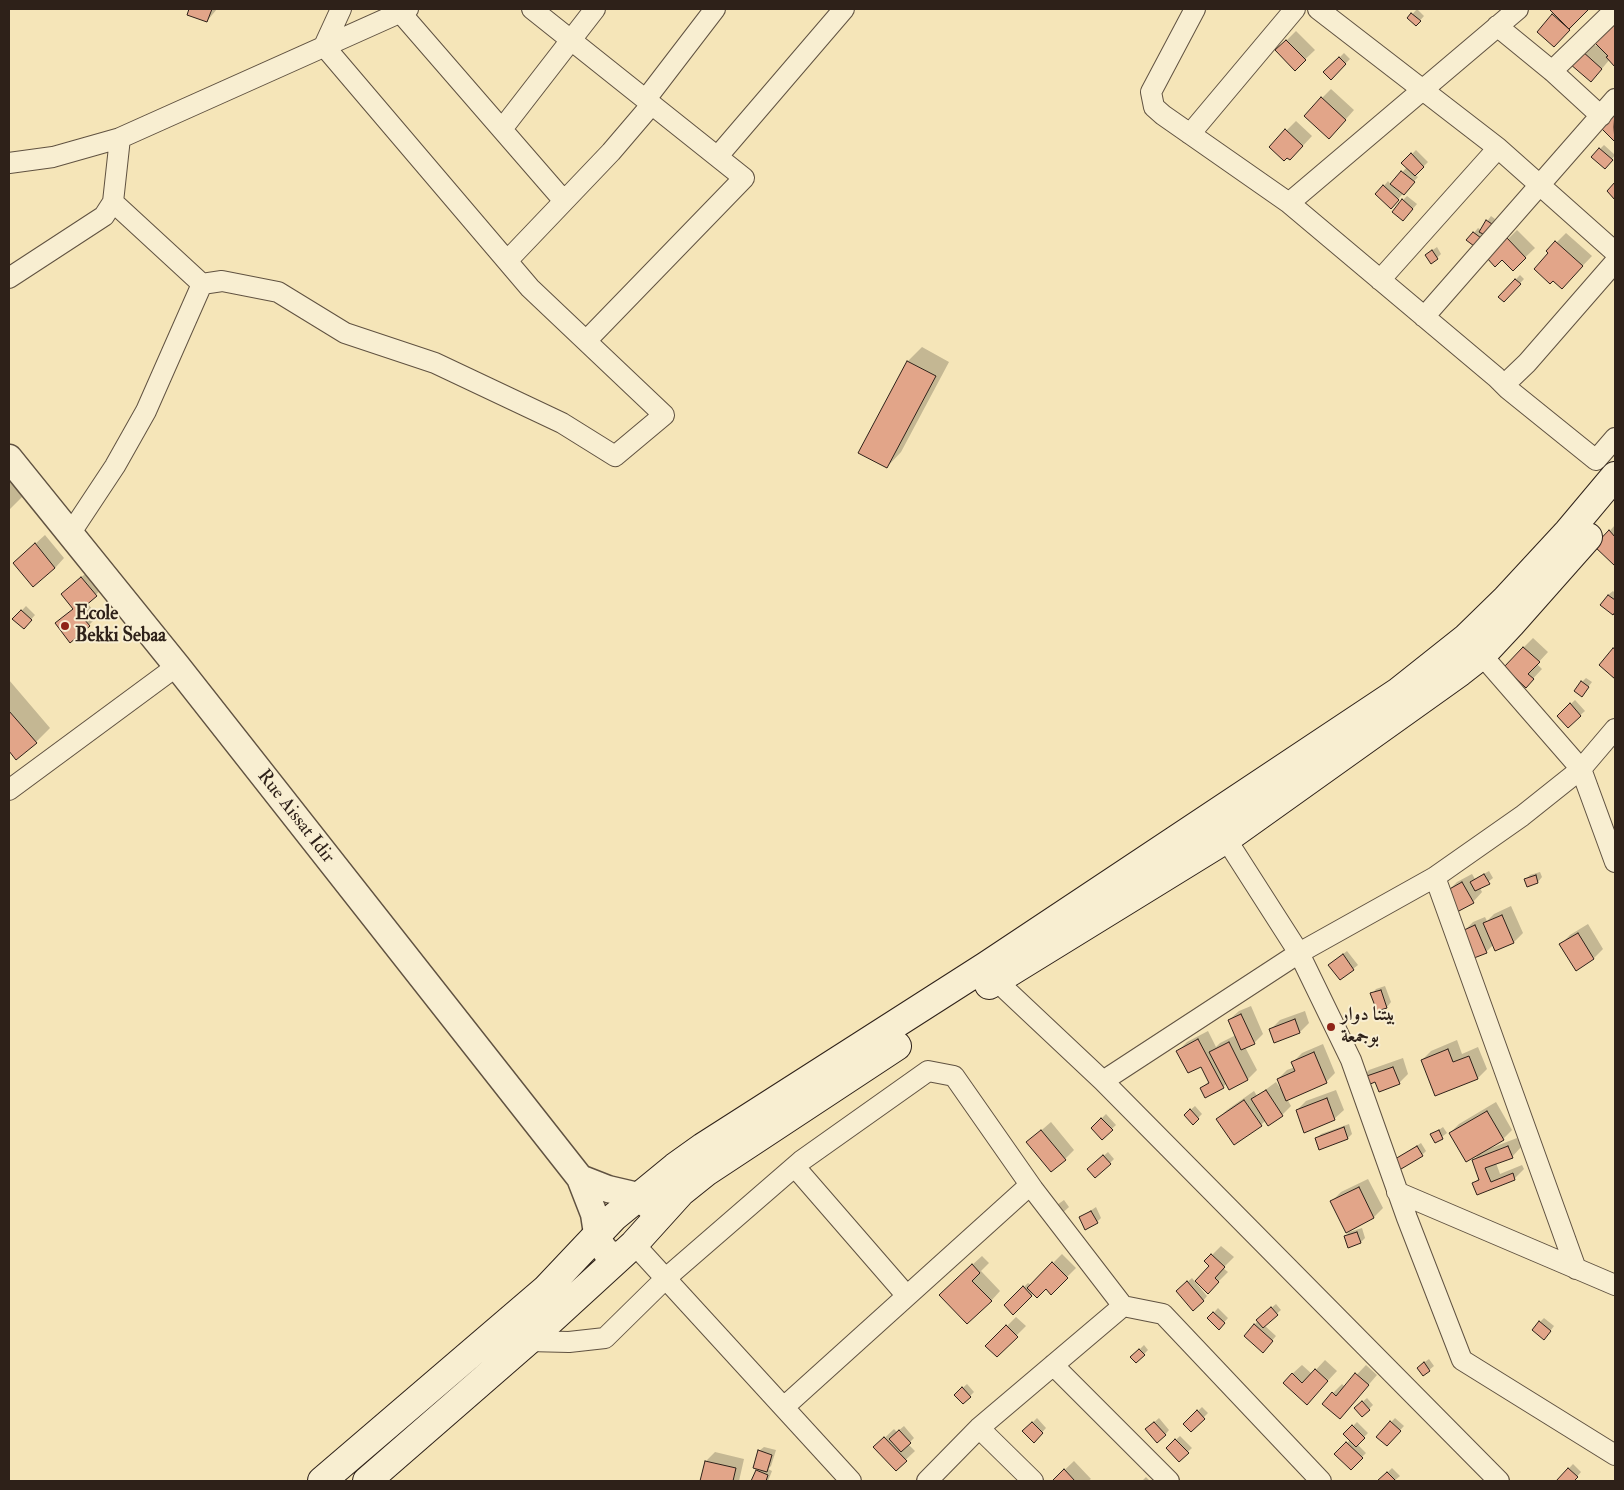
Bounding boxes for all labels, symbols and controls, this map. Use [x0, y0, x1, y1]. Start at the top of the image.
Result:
place label: Ecole Bekki Sebaa [75, 604, 166, 648]
marker: Ecole Bekki Sebaa [59, 620, 71, 632]
street label: Rue Aissat Idir [251, 766, 339, 868]
place label: بيتنا دوار بوجمعة [1341, 1005, 1396, 1049]
marker: بيتنا دوار بوجمعة [1325, 1021, 1337, 1033]

